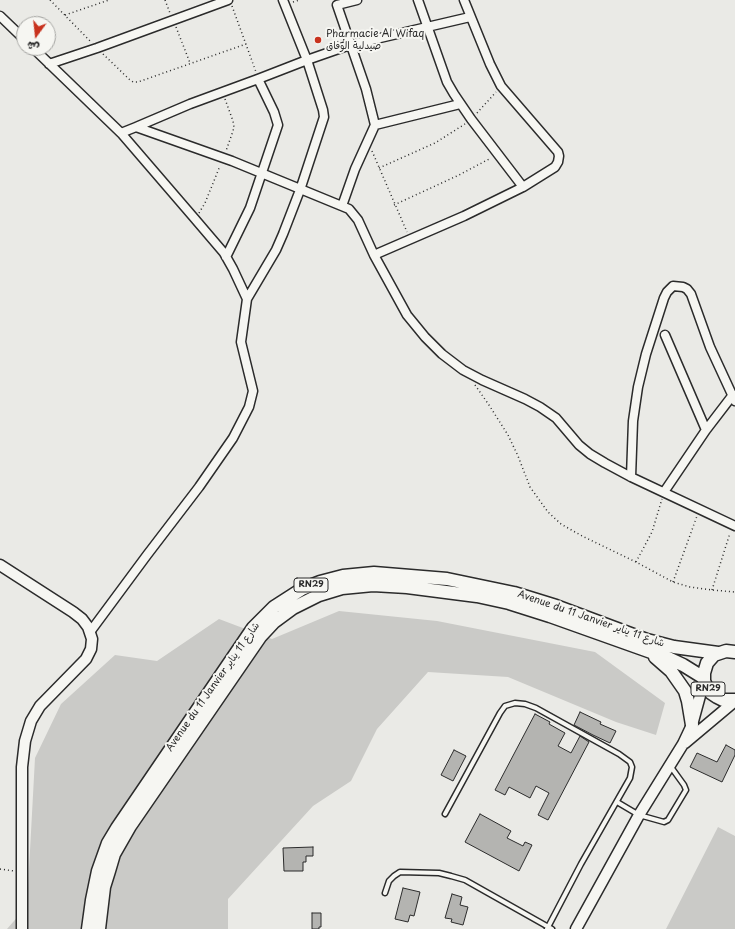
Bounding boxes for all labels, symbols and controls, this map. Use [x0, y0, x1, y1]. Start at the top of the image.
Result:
north arrow [16, 16, 56, 56]
place label: Pharmacie Al Wifaq صيدلية الوفاق [326, 28, 424, 52]
marker: Pharmacie Al Wifaq صيدلية الوفاق [313, 35, 323, 45]
text: ش [25, 37, 41, 57]
road number: RN29 [294, 578, 328, 592]
street label: Avenue du 11 Janvier شارع 11 يناير [516, 588, 666, 650]
street label: Avenue du 11 Janvier شارع 11 يناير [164, 620, 262, 754]
road number: RN29 [691, 682, 725, 696]

